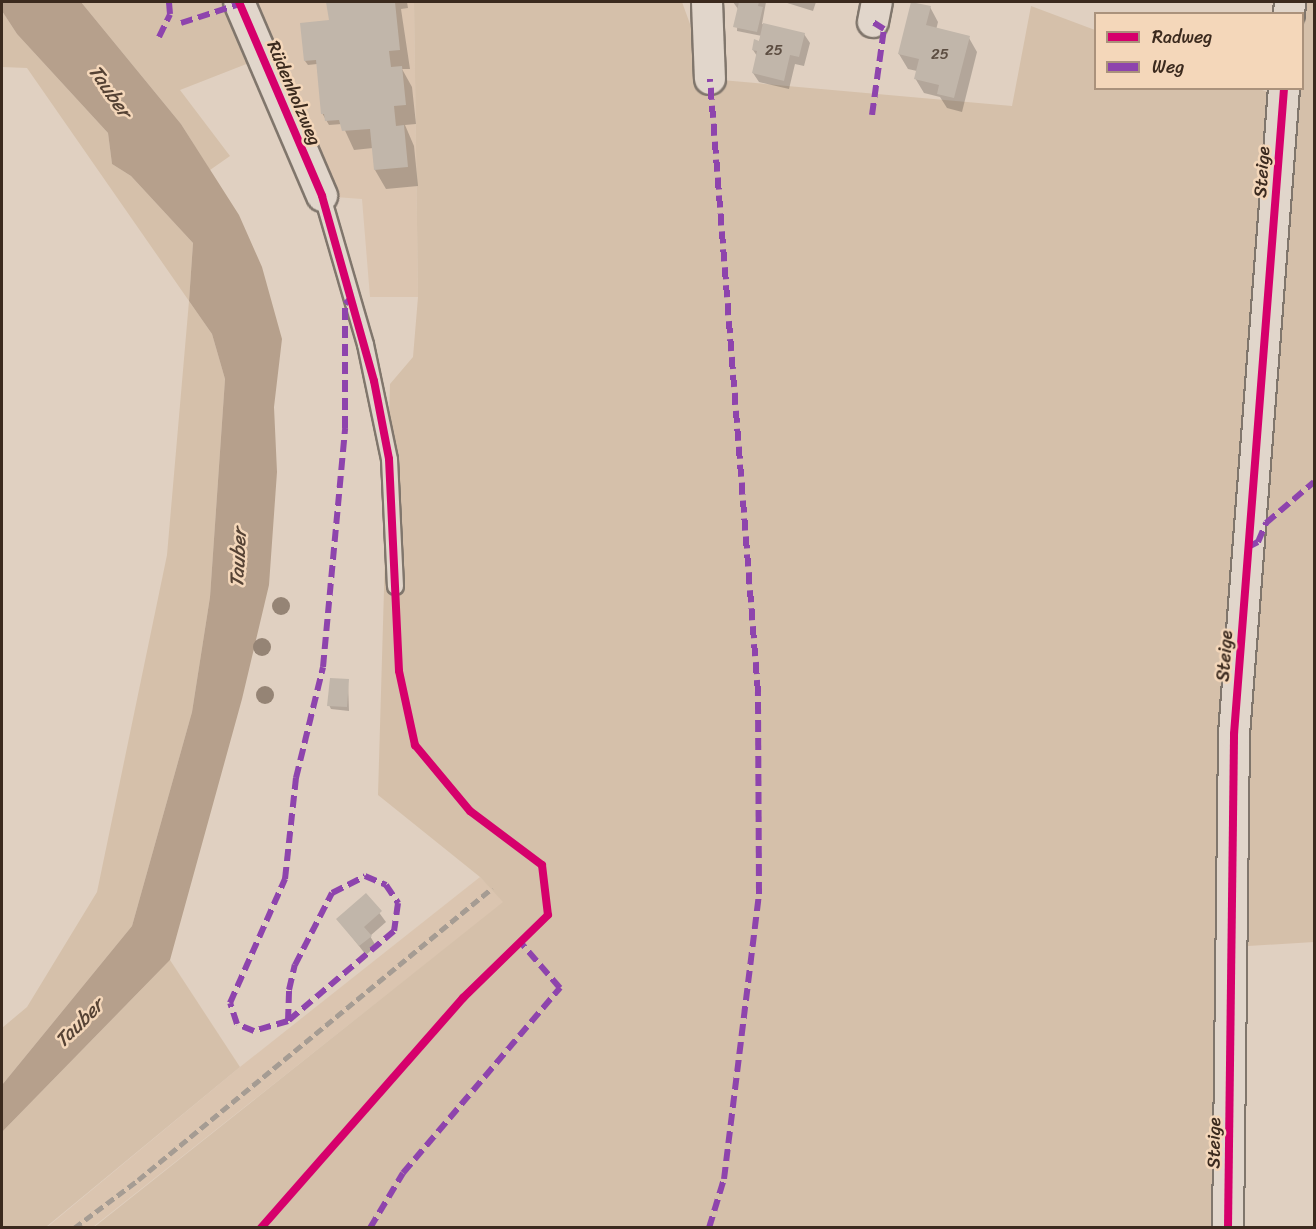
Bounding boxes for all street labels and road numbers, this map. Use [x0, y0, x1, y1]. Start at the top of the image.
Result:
street label: Rüdenholzweg [262, 37, 326, 149]
street label: Steige [1249, 146, 1275, 198]
street label: Steige [1212, 630, 1238, 682]
street label: Steige [1203, 1117, 1225, 1169]

